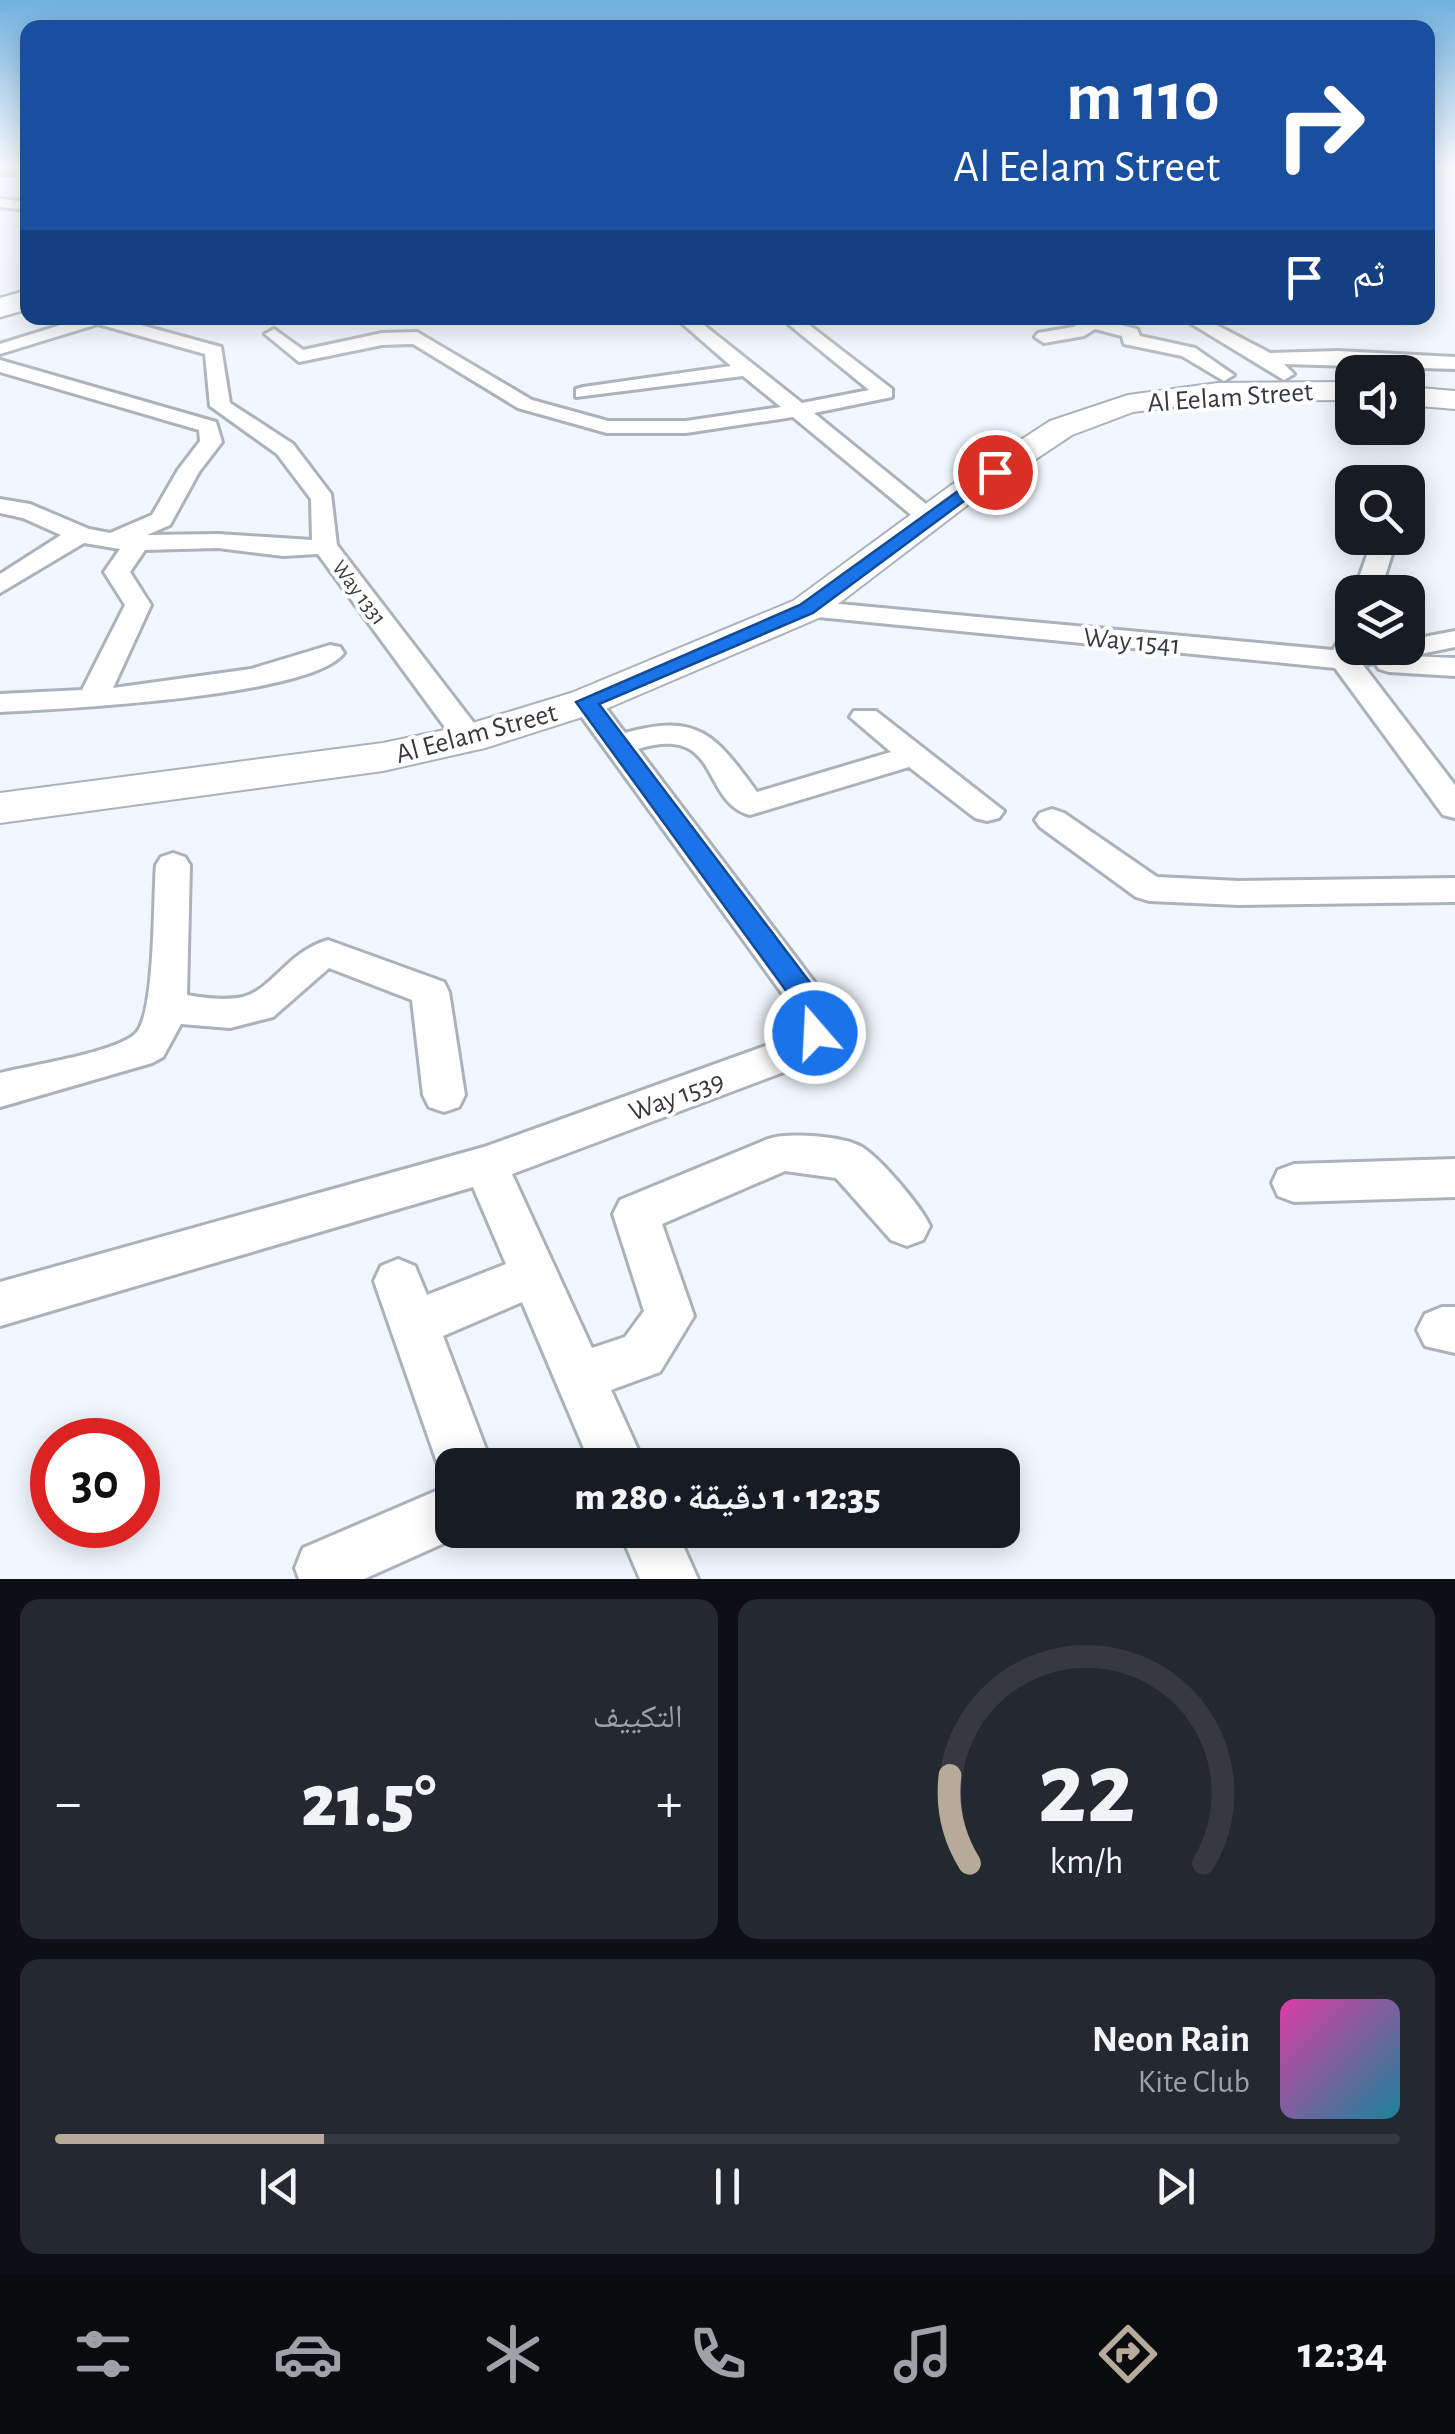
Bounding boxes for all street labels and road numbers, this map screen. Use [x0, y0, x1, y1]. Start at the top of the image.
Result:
street label: Al Eelam Street [1146, 378, 1314, 418]
street label: Way 1331 [328, 556, 390, 629]
street label: Way 1541 [1082, 624, 1181, 660]
street label: Al Eelam Street [393, 699, 560, 769]
street label: Way 1539 [626, 1067, 728, 1127]

